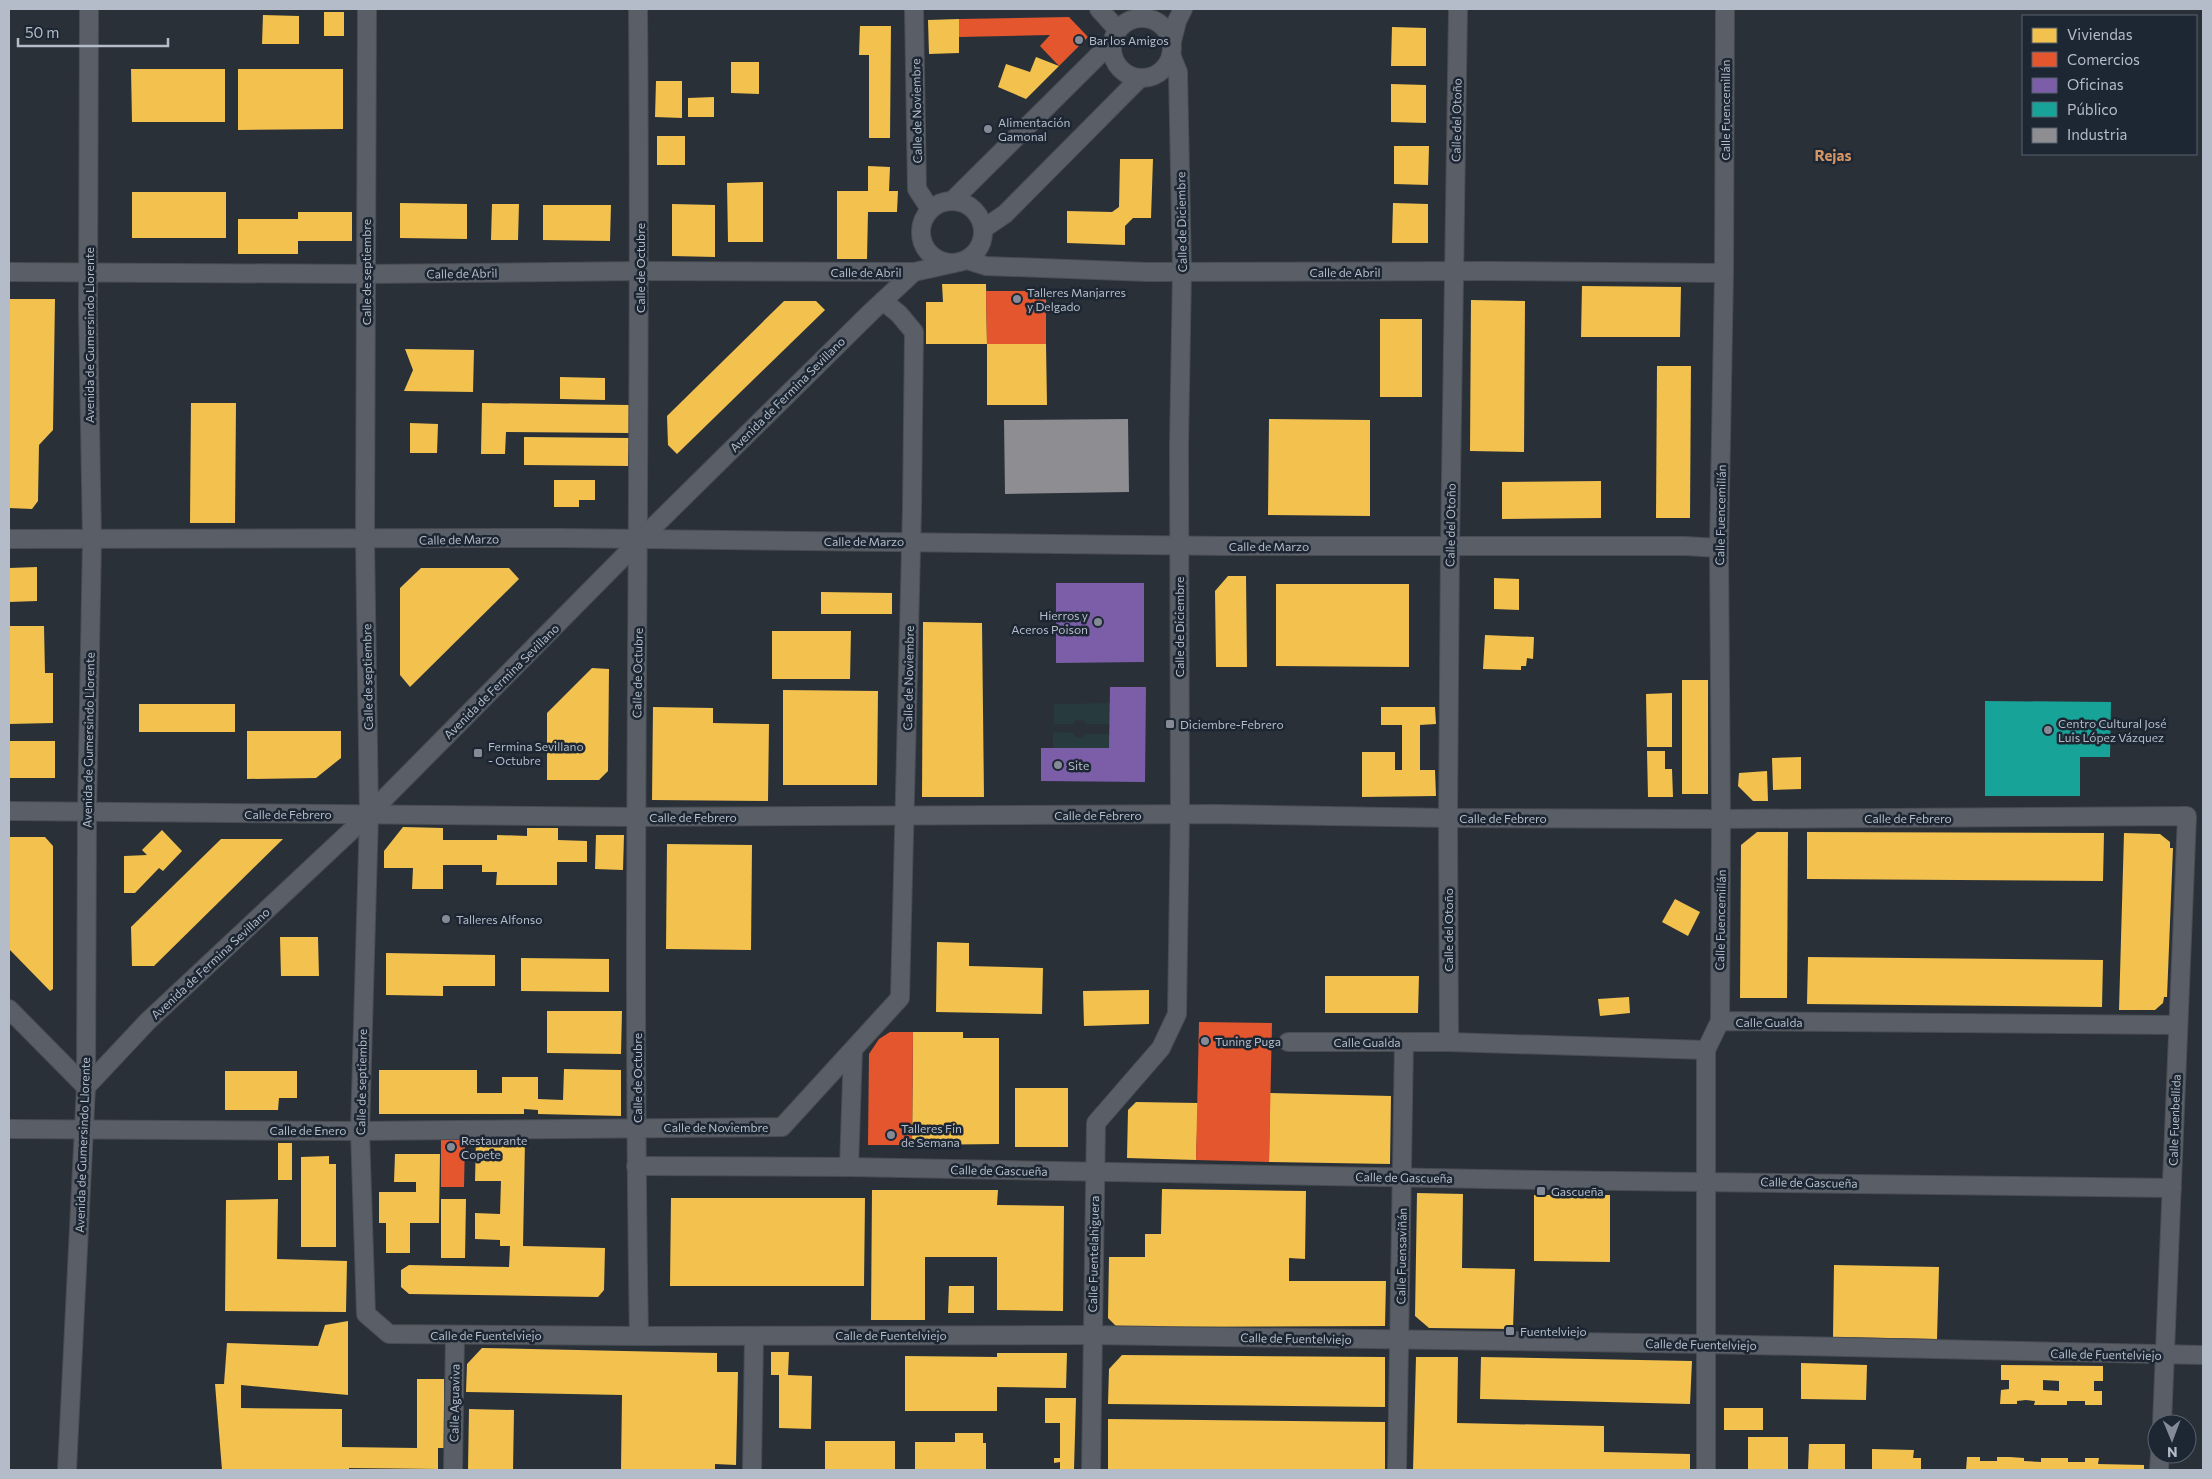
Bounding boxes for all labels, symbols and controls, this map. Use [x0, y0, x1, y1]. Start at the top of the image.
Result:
scale bar [18, 15, 168, 47]
legend [2022, 15, 2197, 155]
text: 50 m [25, 23, 59, 41]
text: Viviendas [2067, 25, 2133, 43]
place label: Bar los Amigos [1089, 33, 1169, 47]
marker: Bar los Amigos [1073, 34, 1085, 46]
text: Comercios [2067, 50, 2140, 68]
street label: Calle de Noviembre [908, 58, 924, 164]
street label: Calle Fuencemillán [1718, 60, 1732, 160]
text: Oficinas [2067, 75, 2124, 93]
street label: Calle del Otoño [1448, 78, 1464, 162]
text: Público [2067, 100, 2118, 118]
place label: Alimentación Gamonal [998, 115, 1070, 143]
marker: Alimentación Gamonal [982, 123, 994, 135]
text: Industria [2067, 125, 2127, 143]
district label: Rejas [1815, 146, 1851, 164]
street label: Calle de Diciembre [1173, 172, 1189, 272]
street label: Calle de septiembre [359, 219, 373, 325]
street label: Calle de Octubre [633, 223, 647, 313]
street label: Avenida de Gumersindo Llorente [82, 247, 96, 423]
street label: Calle de Abril [426, 265, 498, 281]
street label: Calle de Abril [830, 265, 902, 279]
street label: Calle de Abril [1309, 265, 1381, 279]
place label: Talleres Manjarres y Delgado [1027, 285, 1126, 313]
marker: Talleres Manjarres y Delgado [1011, 293, 1023, 305]
street label: Avenida de Fermina Sevillano [727, 334, 847, 454]
street label: Calle Fuencemillán [1712, 464, 1728, 566]
street label: Calle del Otoño [1442, 483, 1458, 567]
street label: Calle de Marzo [419, 531, 499, 547]
street label: Calle de Marzo [824, 534, 904, 548]
street label: Calle de Marzo [1229, 539, 1309, 553]
street label: Calle de Diciembre [1172, 577, 1186, 677]
place label: Hierros y Aceros Poison [1011, 608, 1088, 636]
marker: Hierros y Aceros Poison [1092, 616, 1104, 628]
street label: Avenida de Fermina Sevillano [441, 621, 561, 741]
street label: Calle de septiembre [359, 624, 375, 730]
street label: Calle de Noviembre [900, 625, 916, 731]
street label: Calle de Octubre [629, 628, 645, 718]
street label: Avenida de Gumersindo Llorente [79, 652, 97, 828]
place label: Centro Cultural José Luis López Vázquez [2058, 716, 2167, 744]
place label: Diciembre-Febrero [1180, 717, 1284, 731]
marker: Diciembre-Febrero [1164, 718, 1176, 730]
marker: Centro Cultural José Luis López Vázquez [2042, 724, 2054, 736]
place label: Fermina Sevillano - Octubre [488, 739, 584, 767]
marker: Fermina Sevillano - Octubre [472, 747, 484, 759]
place label: Site [1068, 758, 1089, 772]
marker: Site [1052, 759, 1064, 771]
street label: Calle de Febrero [244, 807, 332, 821]
street label: Calle de Febrero [1054, 808, 1142, 822]
street label: Calle de Febrero [649, 810, 737, 824]
street label: Calle de Febrero [1459, 811, 1547, 825]
street label: Calle de Febrero [1864, 811, 1952, 825]
street label: Calle Fuencemillán [1712, 869, 1728, 971]
street label: Calle del Otoño [1441, 888, 1455, 972]
street label: Avenida de Fermina Sevillano [148, 904, 272, 1022]
place label: Talleres Alfonso [456, 912, 542, 926]
marker: Talleres Alfonso [440, 913, 452, 925]
street label: Calle Gualda [1735, 1015, 1803, 1029]
street label: Calle de septiembre [353, 1029, 369, 1135]
street label: Calle de Octubre [630, 1033, 644, 1123]
place label: Tuning Puga [1215, 1034, 1281, 1048]
marker: Tuning Puga [1199, 1035, 1211, 1047]
street label: Calle Gualda [1333, 1035, 1401, 1049]
street label: Avenida de Gumersindo Llorente [72, 1057, 92, 1233]
street label: Calle Fuenbellida [2165, 1074, 2183, 1166]
street label: Calle de Noviembre [664, 1120, 768, 1134]
place label: Talleres Fin de Semana [901, 1121, 962, 1149]
street label: Calle de Enero [270, 1123, 346, 1137]
marker: Talleres Fin de Semana [885, 1129, 897, 1141]
place label: Restaurante Copete [461, 1133, 527, 1161]
marker: Restaurante Copete [445, 1141, 457, 1153]
street label: Calle de Gascueña [950, 1162, 1048, 1178]
street label: Calle de Gascueña [1355, 1169, 1453, 1185]
street label: Calle de Gascueña [1760, 1174, 1858, 1190]
place label: Gascueña [1551, 1184, 1604, 1198]
marker: Gascueña [1535, 1185, 1547, 1197]
street label: Calle Fuentelahiguera [1085, 1195, 1101, 1313]
street label: Calle Fuensaviñán [1393, 1208, 1409, 1304]
place label: Fuentelviejo [1520, 1324, 1587, 1338]
marker: Fuentelviejo [1504, 1325, 1516, 1337]
street label: Calle de Fuentelviejo [430, 1328, 542, 1342]
street label: Calle de Fuentelviejo [835, 1328, 947, 1342]
street label: Calle de Fuentelviejo [1240, 1330, 1352, 1346]
street label: Calle de Fuentelviejo [1645, 1336, 1757, 1352]
street label: Calle de Fuentelviejo [2050, 1346, 2162, 1362]
street label: Calle Aguaviva [446, 1364, 462, 1442]
north arrow [2147, 1414, 2197, 1464]
text: N [2167, 1444, 2178, 1461]

